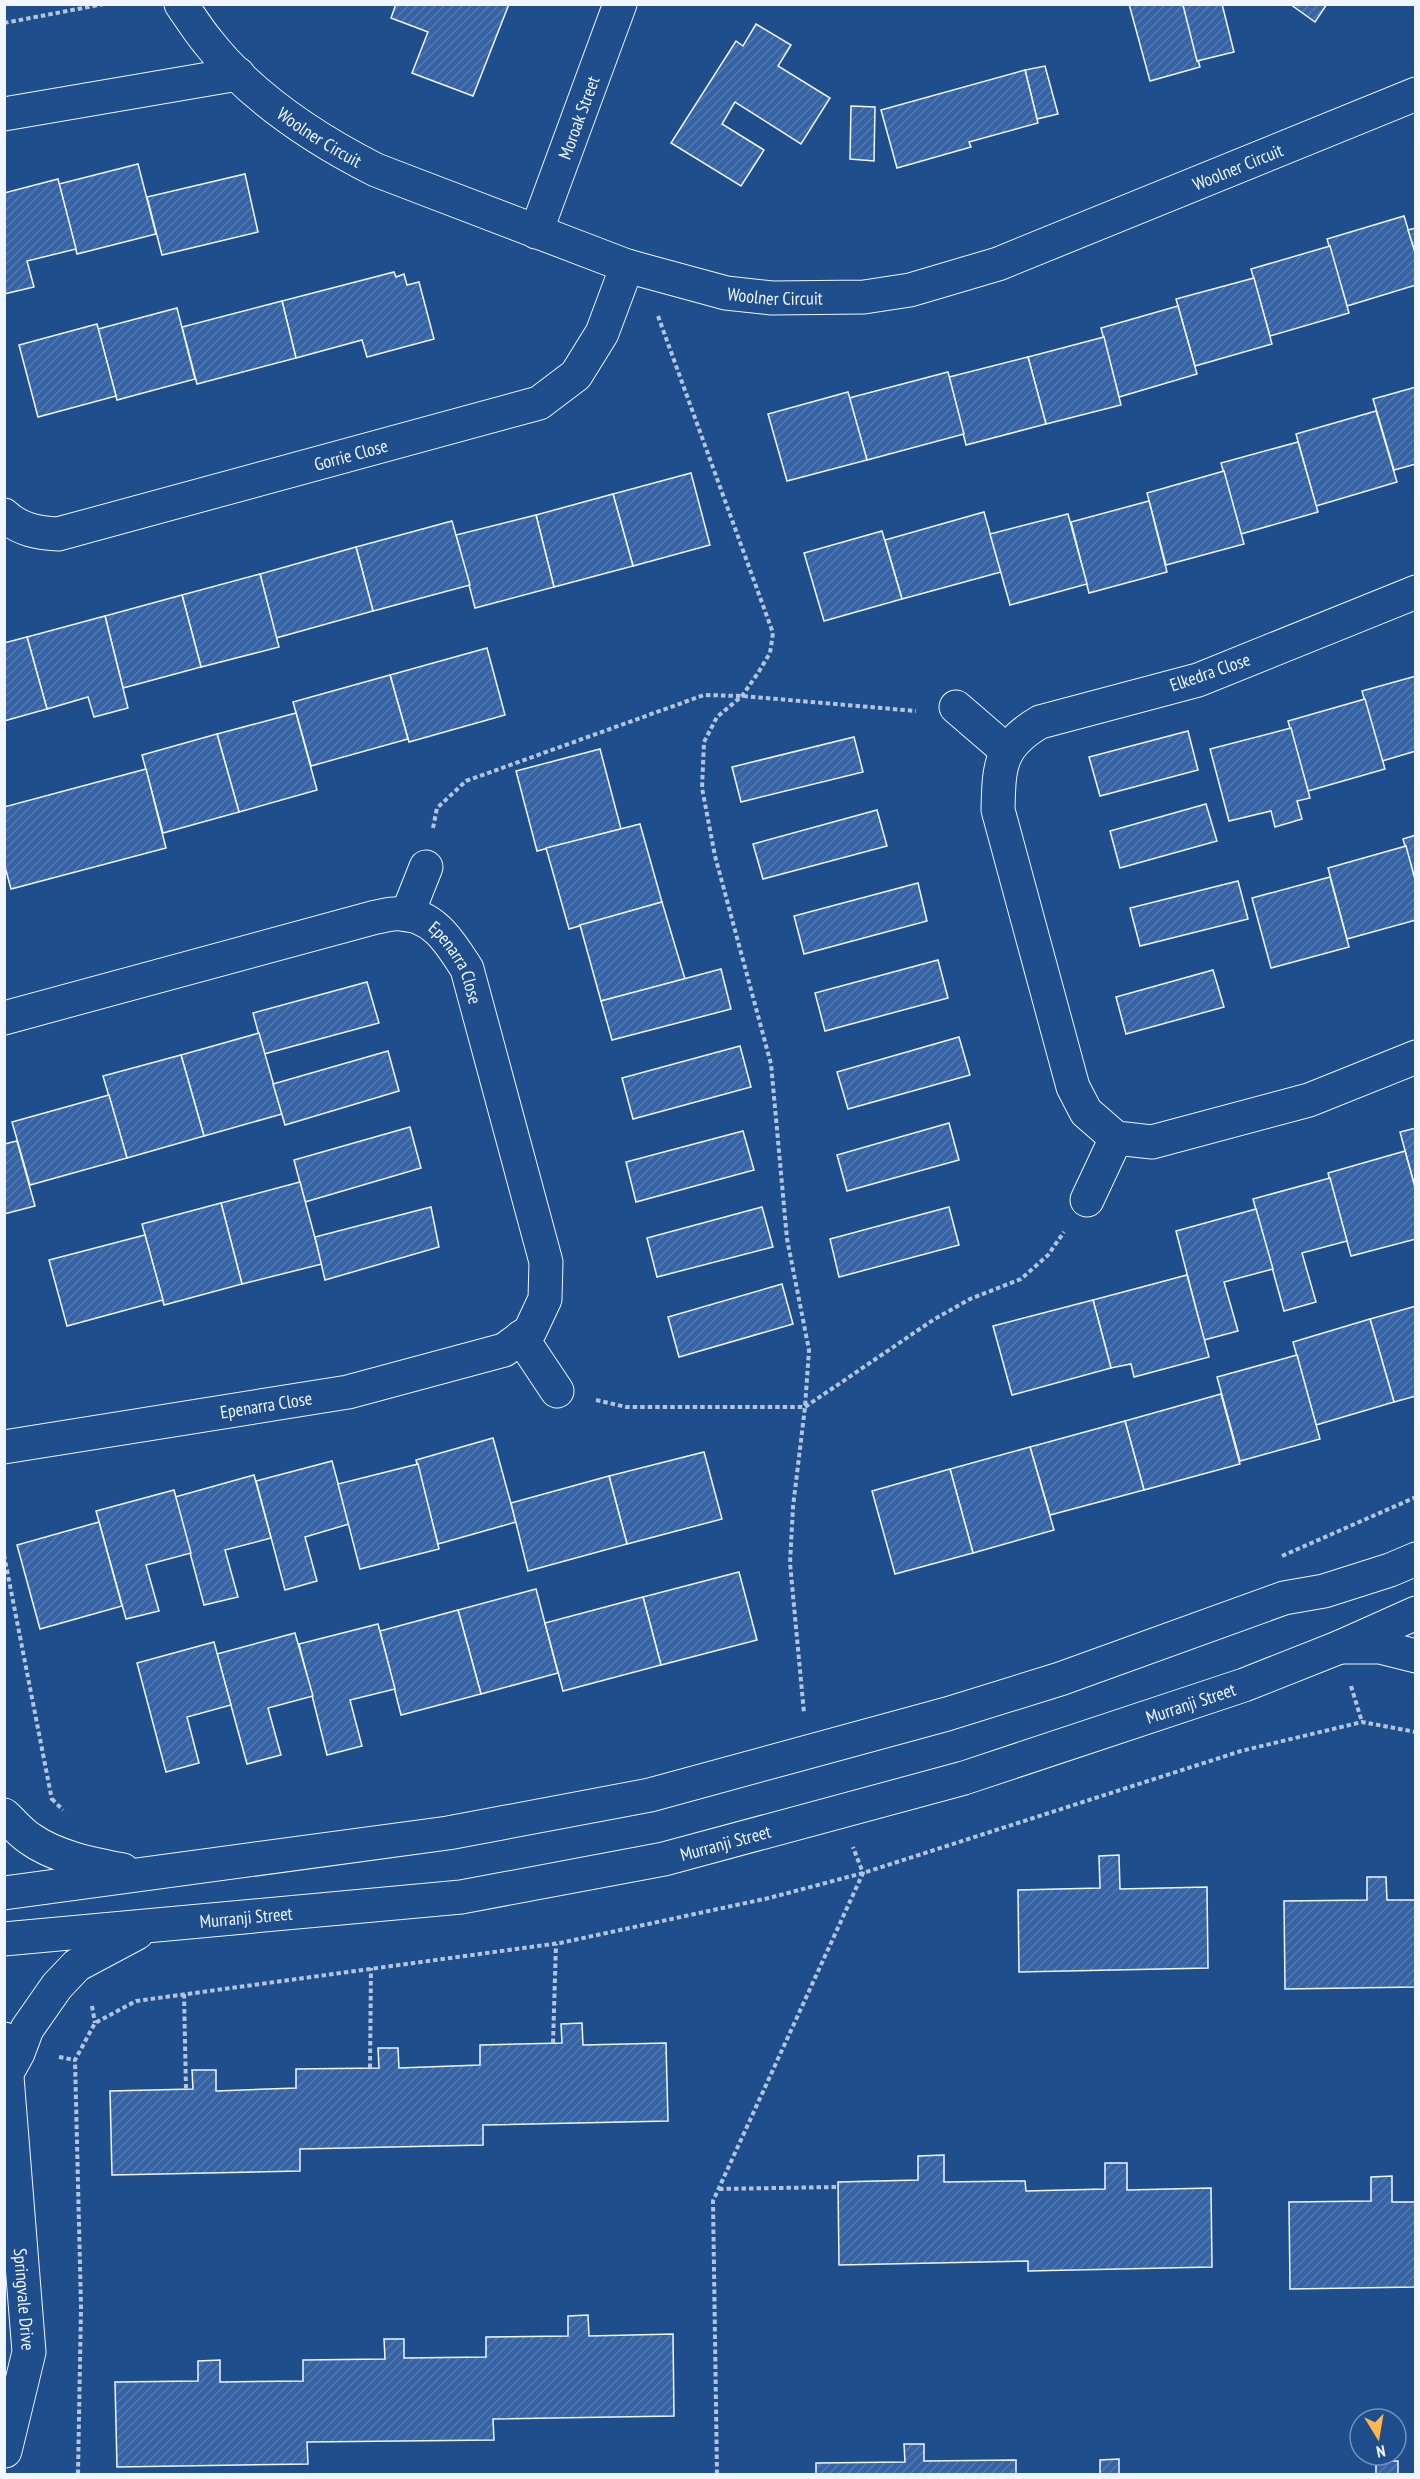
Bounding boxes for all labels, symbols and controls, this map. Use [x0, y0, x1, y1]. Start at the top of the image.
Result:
street label: Moroak Street [552, 73, 604, 162]
street label: Woolner Circuit [273, 102, 366, 172]
street label: Woolner Circuit [1189, 138, 1286, 195]
street label: Woolner Circuit [726, 282, 823, 310]
street label: Gorrie Close [311, 433, 390, 475]
street label: Elkedra Close [1167, 648, 1253, 696]
street label: Epenarra Close [424, 916, 487, 1006]
street label: Epenarra Close [218, 1386, 314, 1424]
street label: Murranji Street [1143, 1677, 1239, 1728]
street label: Murranji Street [677, 1819, 773, 1866]
street label: Murranji Street [199, 1901, 293, 1932]
street label: Springvale Drive [9, 2247, 40, 2351]
north arrow [1348, 2407, 1408, 2467]
text: N [1375, 2441, 1387, 2462]

